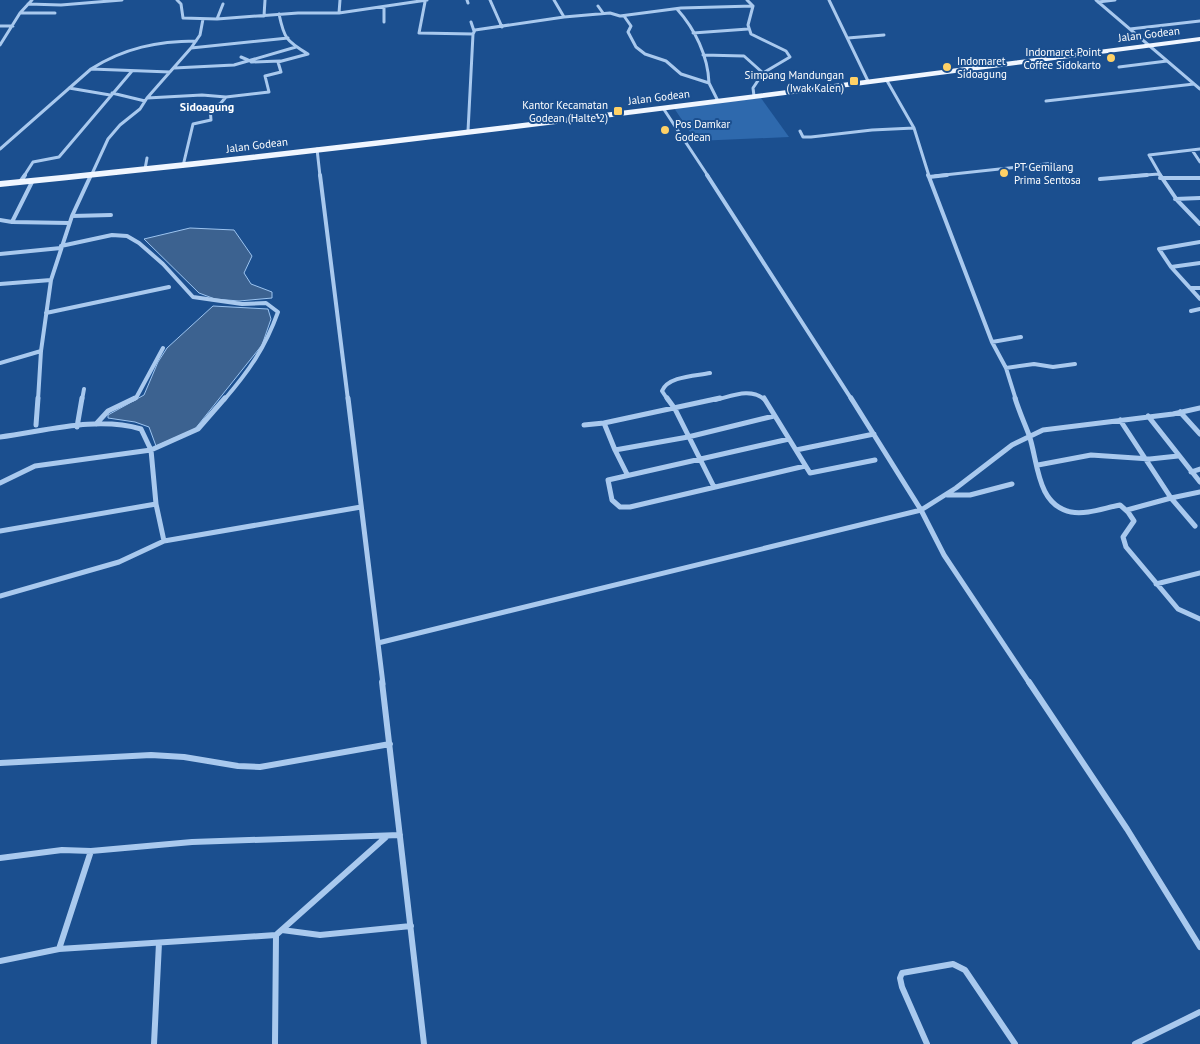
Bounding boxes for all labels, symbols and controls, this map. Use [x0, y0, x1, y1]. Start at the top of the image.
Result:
street label: Jalan Godean [1116, 23, 1181, 45]
place label: Indomaret Point Coffee Sidokarto [1024, 45, 1101, 72]
marker: Indomaret Point Coffee Sidokarto [1105, 52, 1117, 64]
place label: Indomaret Sidoagung [957, 54, 1007, 81]
marker: Indomaret Sidoagung [941, 61, 953, 73]
place label: Simpang Mandungan (Iwak Kalen) [745, 68, 844, 95]
marker: Simpang Mandungan (Iwak Kalen) [848, 75, 860, 87]
street label: Jalan Godean [626, 86, 691, 108]
place label: Kantor Kecamatan Godean (Halte 2) [522, 98, 608, 125]
district label: Sidoagung [180, 99, 234, 114]
marker: Kantor Kecamatan Godean (Halte 2) [612, 105, 624, 117]
place label: Pos Damkar Godean [675, 117, 731, 144]
marker: Pos Damkar Godean [659, 124, 671, 136]
street label: Jalan Godean [224, 134, 289, 156]
place label: PT Gemilang Prima Sentosa [1014, 160, 1081, 187]
marker: PT Gemilang Prima Sentosa [998, 167, 1010, 179]

